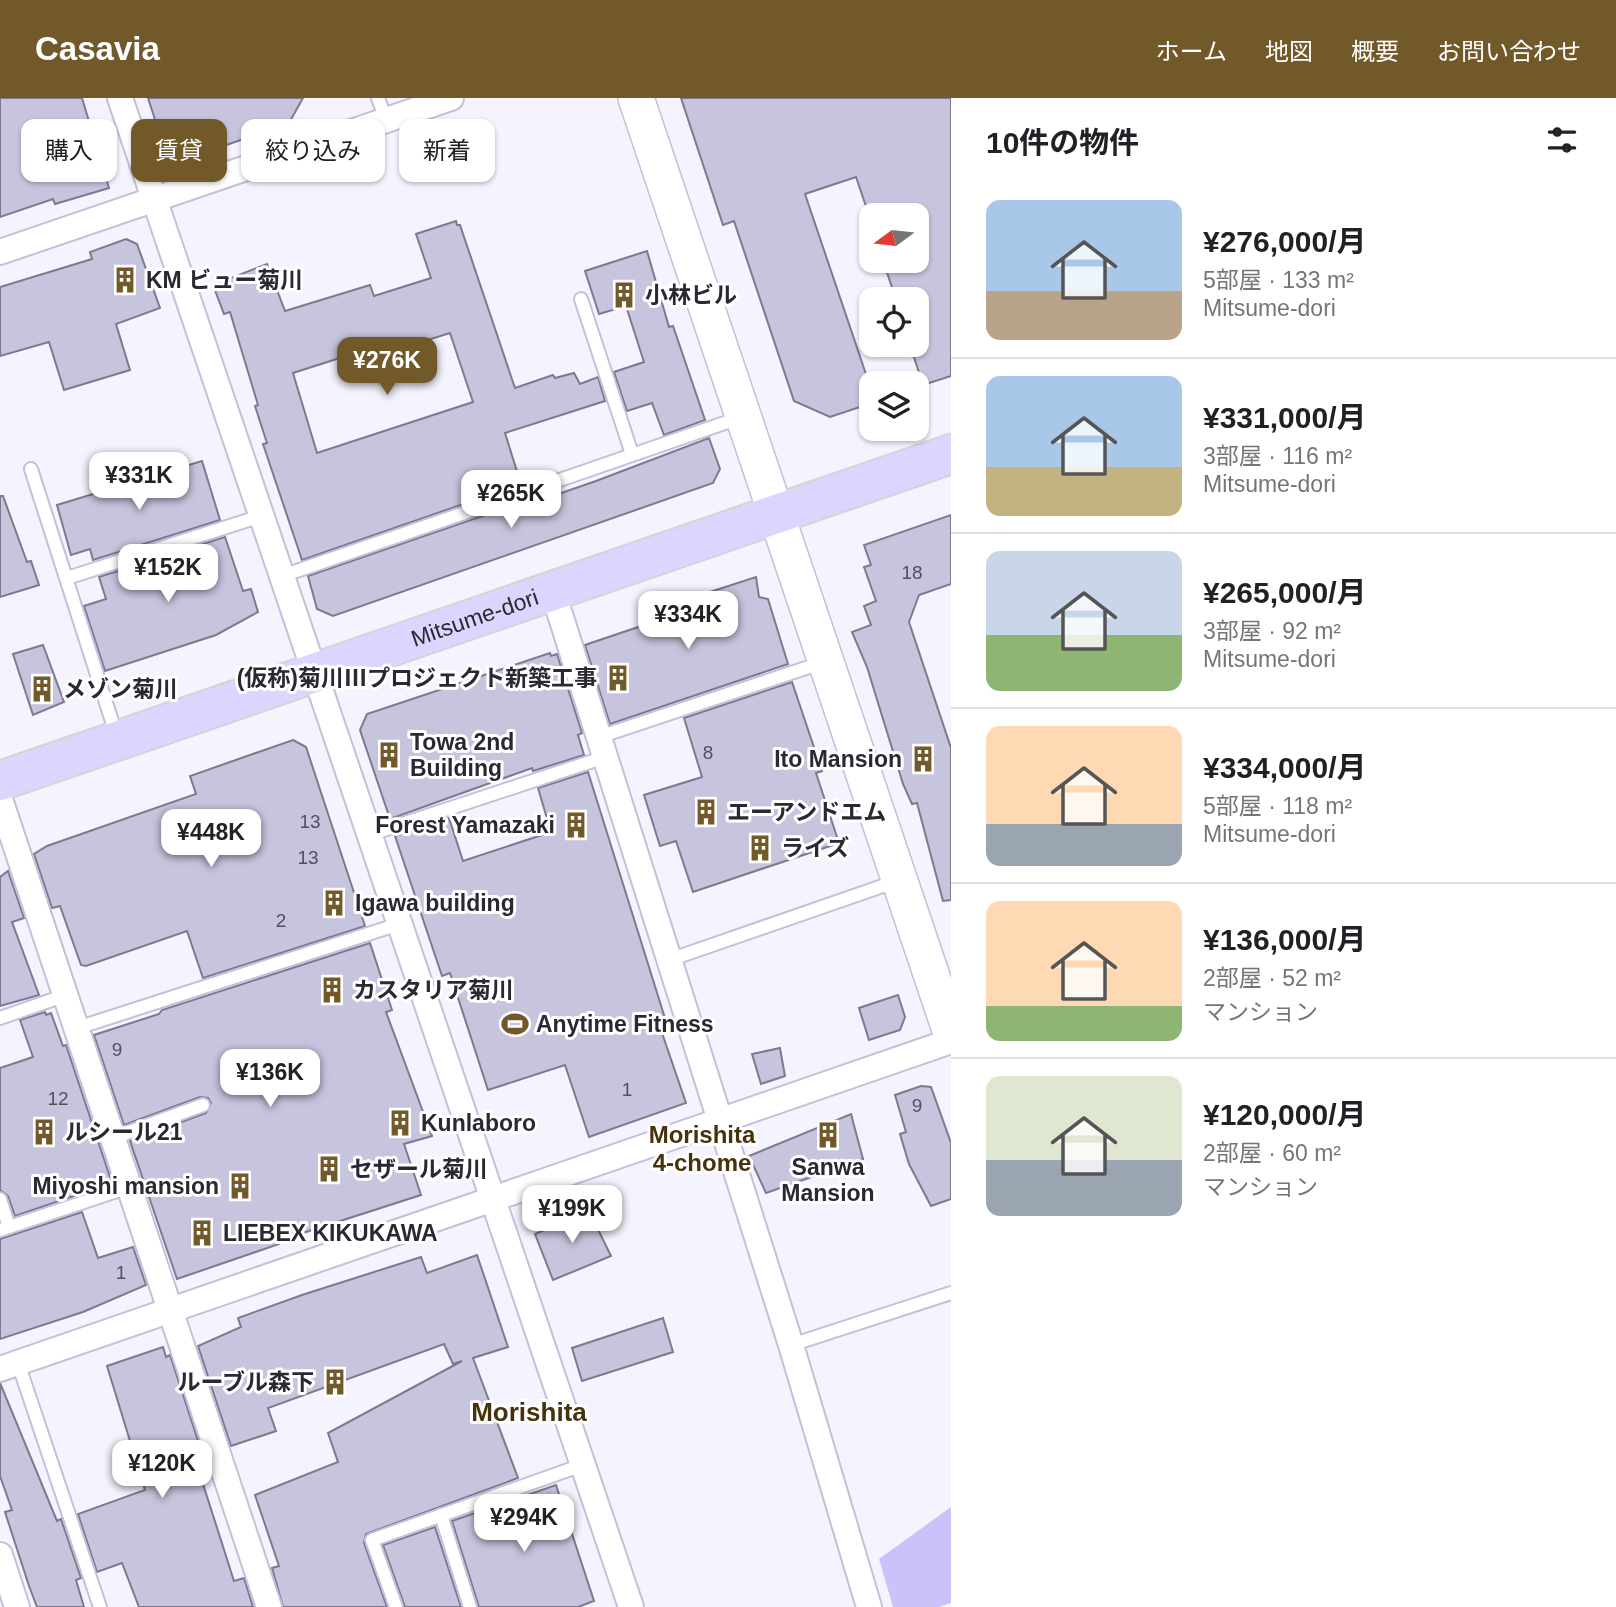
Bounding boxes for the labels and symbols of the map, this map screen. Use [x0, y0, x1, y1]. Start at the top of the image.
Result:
north arrow [859, 203, 929, 273]
building icon: KM ビュー菊川 [110, 265, 140, 295]
place label: KM ビュー菊川 [146, 267, 303, 293]
building icon: 小林ビル [609, 280, 639, 310]
place label: 小林ビル [645, 282, 737, 308]
pin: ¥276K [338, 338, 436, 397]
pin: ¥331K [90, 452, 188, 512]
pin: ¥265K [462, 470, 560, 530]
pin: ¥152K [119, 545, 217, 604]
house number: 18 [901, 562, 923, 583]
street label: Mitsume-dori [408, 584, 542, 652]
pin: ¥334K [639, 592, 737, 651]
building icon: (仮称)菊川Ⅲプロジェクト新築工事 [603, 663, 633, 693]
place label: (仮称)菊川Ⅲプロジェクト新築工事 [237, 665, 597, 691]
building icon: メゾン菊川 [27, 674, 57, 704]
place label: メゾン菊川 [63, 676, 178, 702]
place label: Towa 2nd Building [410, 729, 514, 781]
building icon: Towa 2nd Building [374, 740, 404, 770]
house number: 8 [703, 742, 713, 763]
building icon: Ito Mansion [908, 744, 938, 774]
place label: Ito Mansion [774, 746, 902, 772]
building icon: エーアンドエム [691, 797, 721, 827]
place label: エーアンドエム [727, 799, 886, 825]
pin: ¥448K [162, 810, 260, 869]
building icon: Forest Yamazaki [561, 810, 591, 840]
house number: 13 [299, 811, 321, 832]
place label: Forest Yamazaki [375, 812, 555, 838]
building icon: ライズ [745, 833, 775, 863]
place label: ライズ [781, 835, 849, 861]
house number: 13 [297, 847, 319, 868]
building icon: Igawa building [319, 888, 349, 918]
place label: Igawa building [355, 890, 515, 916]
house number: 2 [276, 910, 286, 931]
building icon: カスタリア菊川 [317, 975, 347, 1005]
place label: カスタリア菊川 [353, 977, 514, 1003]
sports icon: Anytime Fitness [500, 1009, 530, 1039]
place label: Anytime Fitness [536, 1011, 714, 1037]
house number: 9 [112, 1039, 122, 1060]
pin: ¥136K [221, 1049, 319, 1109]
house number: 1 [622, 1079, 632, 1100]
house number: 12 [47, 1088, 69, 1109]
house number: 9 [912, 1095, 922, 1116]
building icon: Kunlaboro [385, 1108, 415, 1138]
place label: Kunlaboro [421, 1110, 536, 1136]
building icon: ルシール21 [29, 1117, 59, 1147]
place label: ルシール21 [65, 1119, 183, 1145]
building icon: Sanwa Mansion [813, 1120, 843, 1150]
district label: Morishita 4-chome [649, 1121, 756, 1176]
building icon: セザール菊川 [314, 1154, 344, 1184]
place label: Sanwa Mansion [781, 1154, 875, 1206]
place label: セザール菊川 [350, 1156, 488, 1182]
building icon: Miyoshi mansion [225, 1171, 255, 1201]
place label: Miyoshi mansion [32, 1173, 219, 1199]
pin: ¥199K [523, 1186, 621, 1245]
building icon: LIEBEX KIKUKAWA [187, 1218, 217, 1248]
place label: LIEBEX KIKUKAWA [223, 1220, 438, 1246]
house number: 1 [116, 1262, 126, 1283]
building icon: ルーブル森下 [320, 1367, 350, 1397]
place label: ルーブル森下 [177, 1369, 314, 1395]
district label: Morishita [471, 1397, 587, 1427]
pin: ¥120K [113, 1440, 211, 1500]
pin: ¥294K [475, 1494, 573, 1554]

